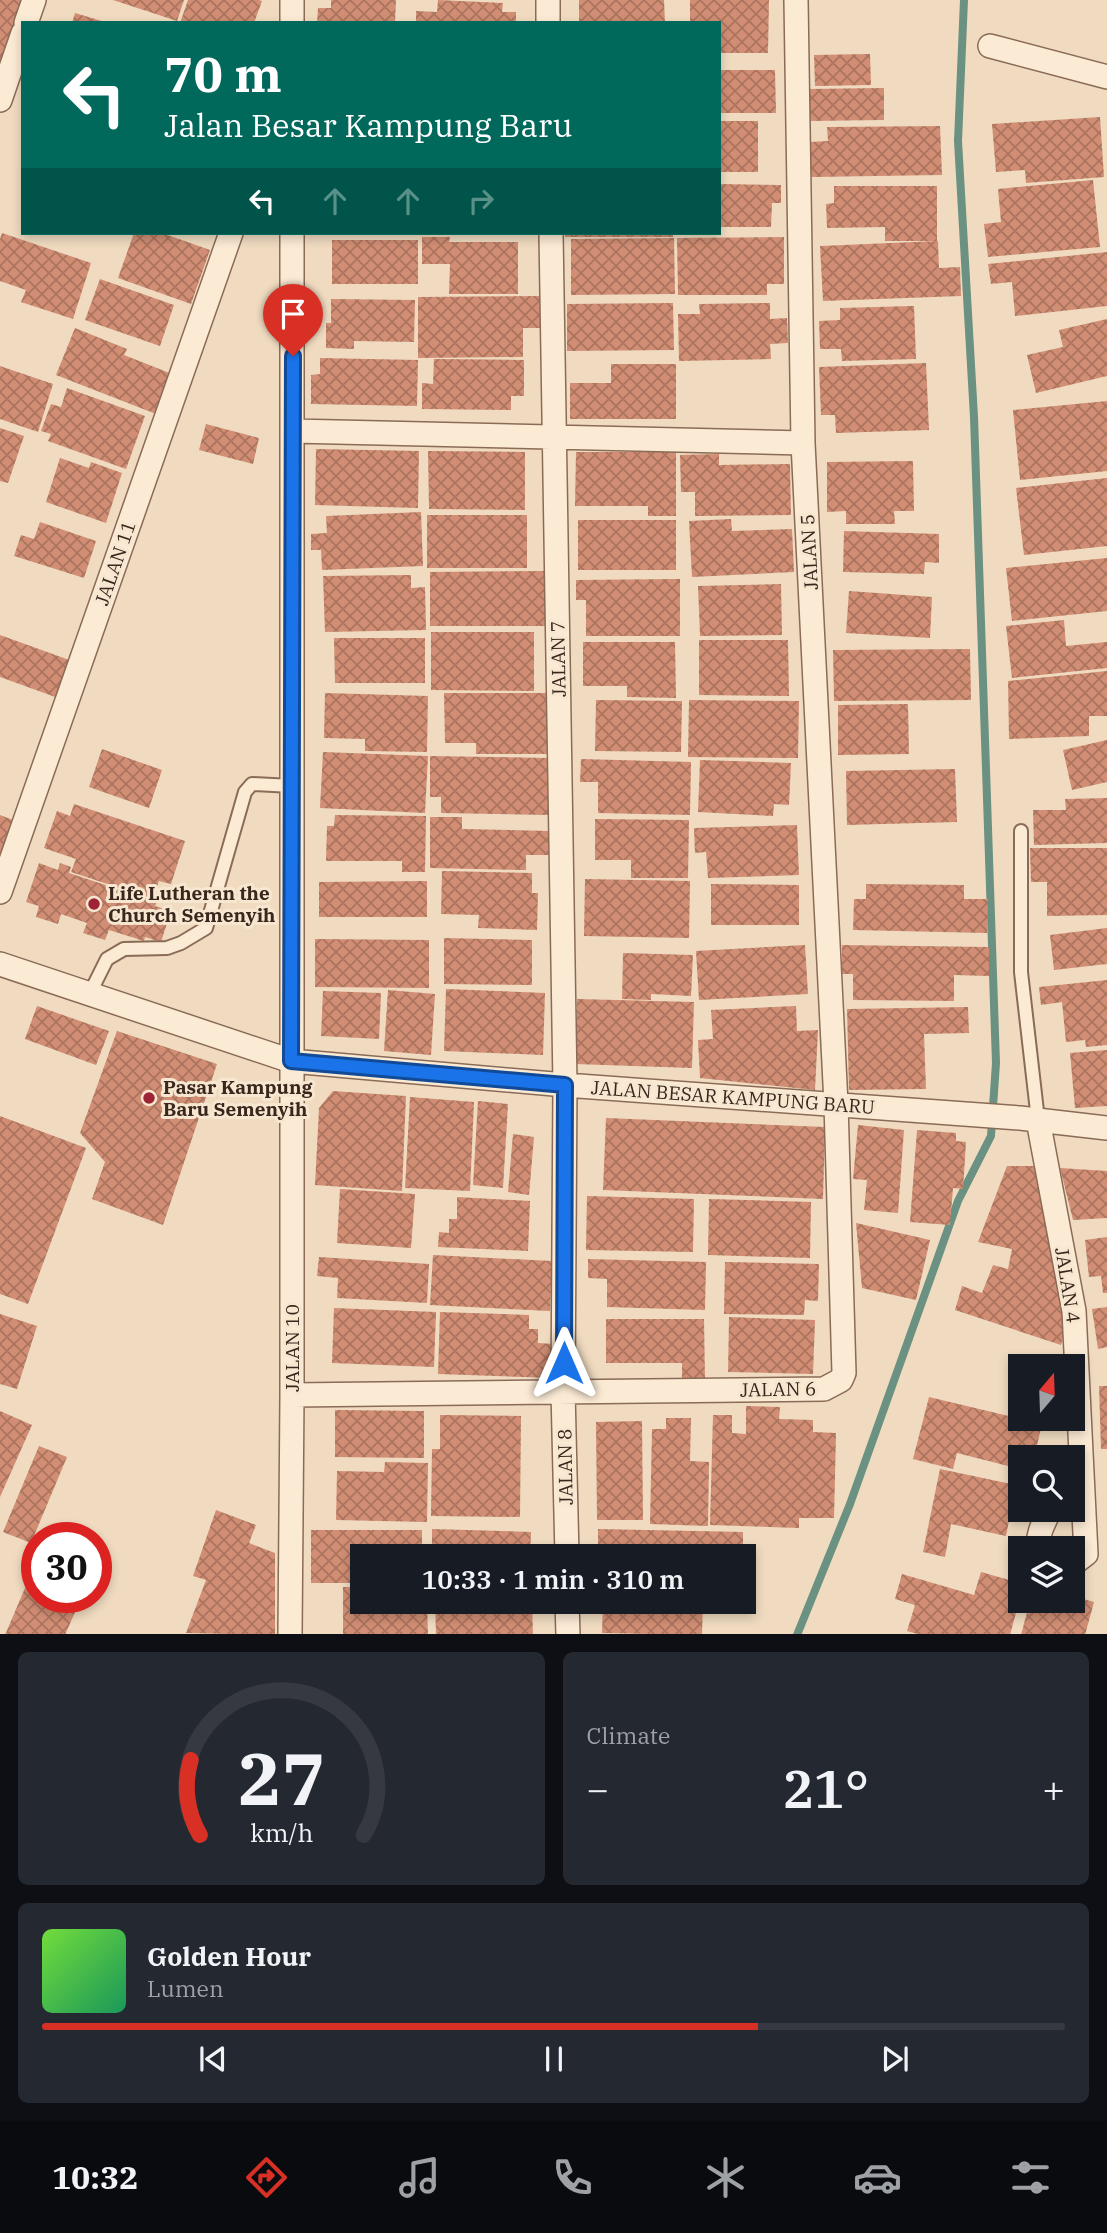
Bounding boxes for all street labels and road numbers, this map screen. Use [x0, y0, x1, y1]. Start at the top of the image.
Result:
street label: JALAN 5 [795, 513, 823, 591]
street label: JALAN 11 [89, 518, 141, 608]
street label: JALAN 7 [545, 621, 571, 697]
street label: JALAN BESAR KAMPUNG BARU [590, 1075, 876, 1119]
street label: JALAN 4 [1050, 1245, 1086, 1325]
street label: JALAN 10 [280, 1304, 304, 1392]
street label: JALAN 6 [740, 1376, 816, 1402]
street label: JALAN 8 [552, 1429, 578, 1505]

